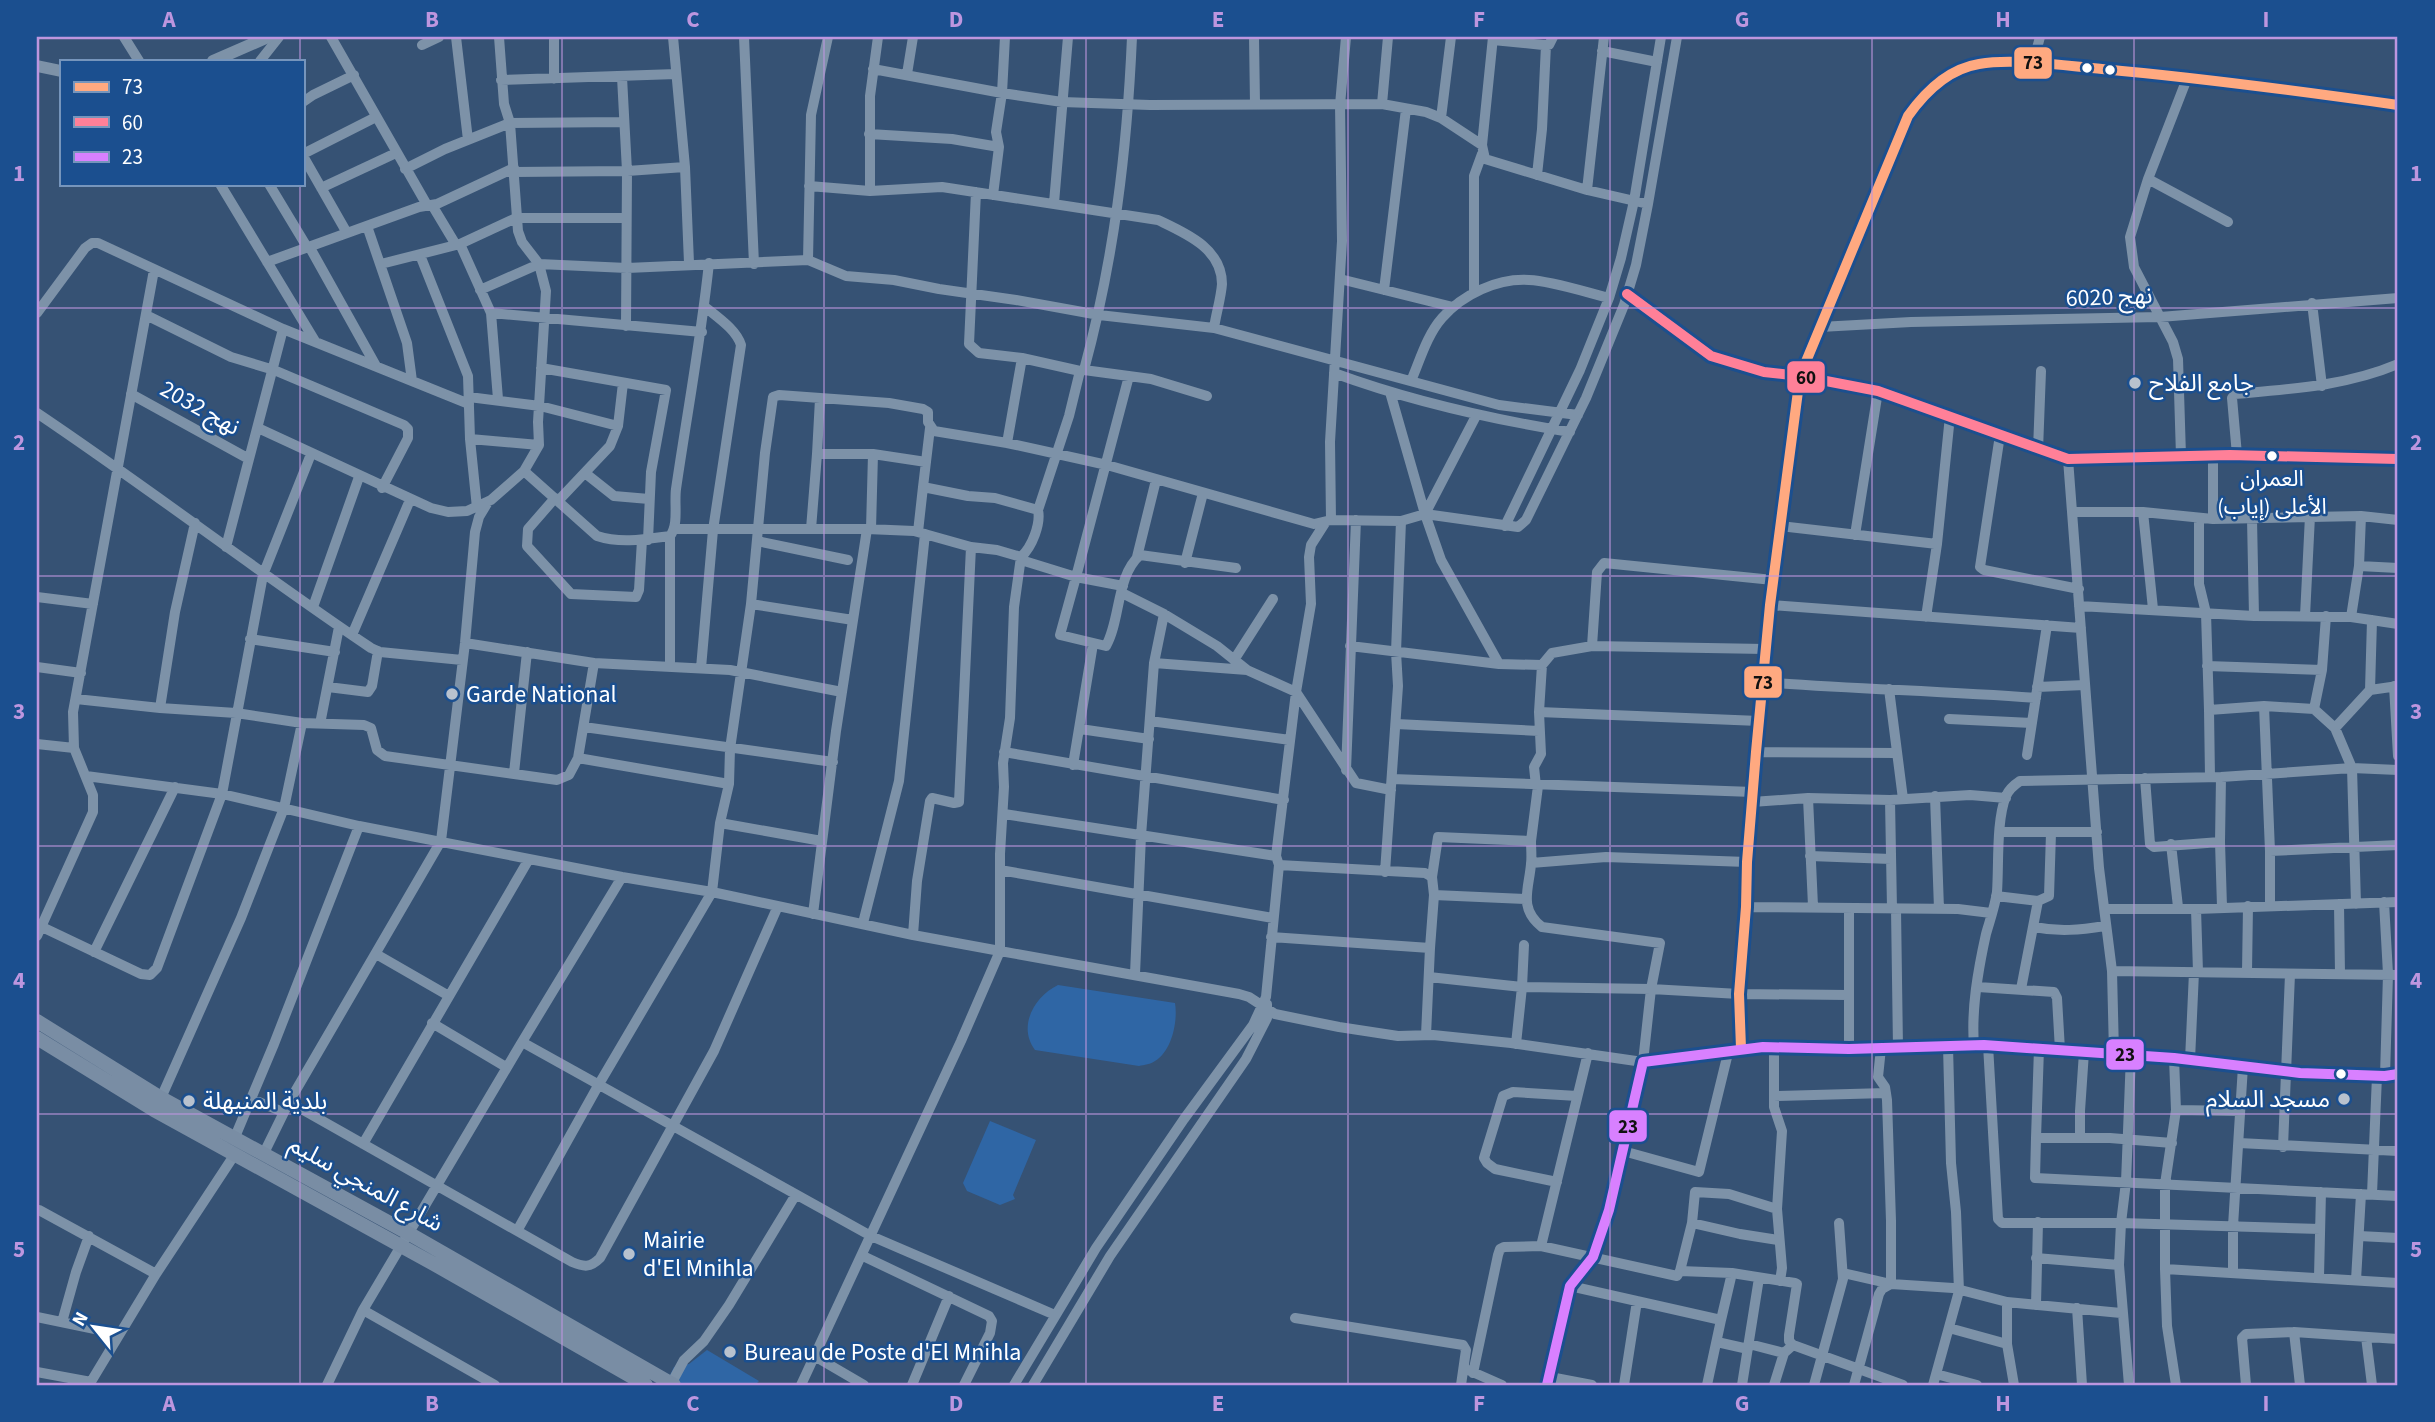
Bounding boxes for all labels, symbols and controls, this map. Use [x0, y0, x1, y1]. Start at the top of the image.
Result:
text: A [161, 3, 176, 36]
text: B [425, 3, 439, 36]
text: C [686, 3, 700, 36]
text: D [949, 3, 963, 36]
text: E [1212, 3, 1224, 36]
text: F [1473, 3, 1485, 36]
text: G [1735, 3, 1749, 36]
text: H [1995, 3, 2011, 36]
text: I [2263, 3, 2269, 36]
line badge: 73 [2013, 46, 2053, 80]
text: 73 [2023, 50, 2043, 77]
legend [60, 60, 304, 186]
unlabelled marker [2080, 61, 2094, 75]
unlabelled marker [2103, 63, 2117, 77]
text: 73 [122, 72, 143, 102]
text: 60 [122, 108, 143, 138]
text: 23 [122, 142, 143, 172]
text: 1 [13, 157, 25, 190]
text: 1 [2410, 157, 2422, 190]
street label: نهج 6020 [2065, 278, 2153, 316]
line badge: 60 [1786, 360, 1826, 394]
text: 60 [1796, 365, 1816, 392]
place label: جامع الفلاح [2149, 366, 2254, 401]
street label: نهج 2032 [154, 372, 246, 444]
marker: جامع الفلاح [2127, 375, 2143, 391]
text: 2 [13, 426, 25, 459]
text: 2 [2410, 426, 2422, 459]
marker: العمران الأعلى (إياب) [2265, 449, 2279, 463]
place label: العمران الأعلى (إياب) [2217, 463, 2327, 523]
line badge: 73 [1743, 665, 1783, 699]
text: 73 [1753, 670, 1773, 697]
place label: Garde National [466, 677, 617, 712]
marker: Garde National [444, 686, 460, 702]
text: 3 [13, 695, 25, 728]
text: 3 [2410, 695, 2422, 728]
text: 4 [13, 964, 25, 997]
text: 4 [2410, 964, 2422, 997]
line badge: 23 [2105, 1038, 2145, 1071]
text: 23 [2115, 1042, 2135, 1069]
unlabelled marker [2334, 1067, 2348, 1081]
place label: مسجد السلام [2206, 1082, 2330, 1117]
place label: بلدية المنيهلة [203, 1084, 327, 1119]
marker: مسجد السلام [2336, 1091, 2352, 1107]
marker: بلدية المنيهلة [181, 1093, 197, 1109]
line badge: 23 [1608, 1109, 1648, 1143]
text: 23 [1618, 1114, 1638, 1141]
street label: شارع المنجي سليم [282, 1127, 450, 1241]
place label: Mairie d'El Mnihla [643, 1223, 754, 1286]
text: 5 [13, 1233, 25, 1266]
text: 5 [2410, 1233, 2422, 1266]
marker: Mairie d'El Mnihla [621, 1246, 637, 1262]
north arrow [60, 1292, 130, 1362]
text: N [66, 1307, 95, 1331]
place label: Bureau de Poste d'El Mnihla [744, 1335, 1021, 1370]
marker: Bureau de Poste d'El Mnihla [722, 1344, 738, 1360]
text: A [161, 1387, 176, 1420]
text: B [425, 1387, 439, 1420]
text: C [686, 1387, 700, 1420]
text: D [949, 1387, 963, 1420]
text: E [1212, 1387, 1224, 1420]
text: F [1473, 1387, 1485, 1420]
text: G [1735, 1387, 1749, 1420]
text: H [1995, 1387, 2011, 1420]
text: I [2263, 1387, 2269, 1420]

